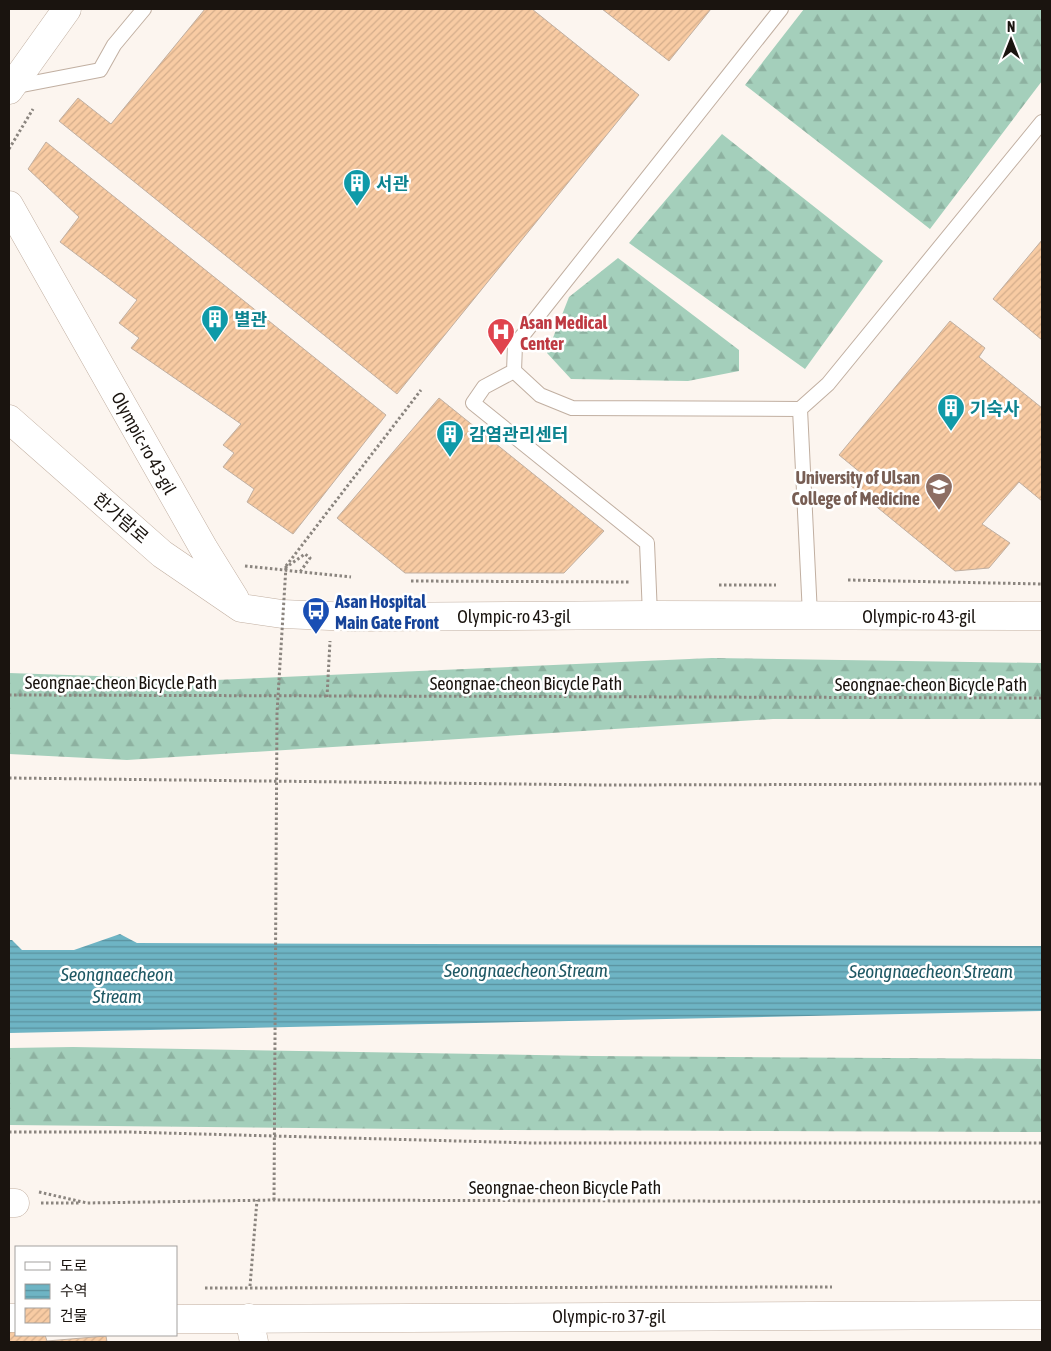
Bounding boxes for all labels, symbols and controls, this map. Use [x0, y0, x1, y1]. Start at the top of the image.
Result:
north arrow [986, 15, 1036, 65]
text: N [1007, 19, 1015, 35]
building icon: 서관 [342, 168, 372, 207]
place label: 서관 [376, 173, 410, 194]
building icon: 별관 [200, 304, 230, 343]
place label: 별관 [234, 309, 268, 330]
place label: Asan Medical Center [519, 312, 608, 354]
hospital icon: Asan Medical Center [486, 317, 516, 356]
street label: Olympic-ro 43-gil [107, 388, 181, 498]
building icon: 기숙사 [936, 393, 966, 432]
place label: 기숙사 [970, 398, 1020, 419]
building icon: 감염관리센터 [435, 419, 465, 458]
place label: 감염관리센터 [469, 424, 568, 445]
place label: University of Ulsan College of Medicine [791, 467, 920, 509]
school or university icon: University of Ulsan College of Medicine [924, 472, 954, 511]
street label: 한가람로 [89, 488, 153, 548]
place label: Asan Hospital Main Gate Front [334, 591, 440, 633]
bus stop icon: Asan Hospital Main Gate Front [301, 596, 331, 635]
street label: Olympic-ro 43-gil [457, 606, 571, 627]
street label: Olympic-ro 43-gil [862, 606, 976, 627]
street label: Seongnae-cheon Bicycle Path [25, 672, 217, 693]
street label: Seongnae-cheon Bicycle Path [430, 673, 622, 694]
street label: Seongnae-cheon Bicycle Path [835, 674, 1027, 695]
water label: Seongnaecheon Stream [443, 959, 608, 981]
water label: Seongnaecheon Stream [848, 960, 1013, 982]
water label: Seongnaecheon Stream [60, 963, 173, 1007]
street label: Seongnae-cheon Bicycle Path [469, 1177, 661, 1198]
legend [15, 1246, 178, 1336]
text: 도로 [60, 1257, 88, 1274]
text: 수역 [60, 1282, 88, 1299]
street label: Olympic-ro 37-gil [552, 1306, 666, 1327]
text: 건물 [60, 1307, 88, 1324]

